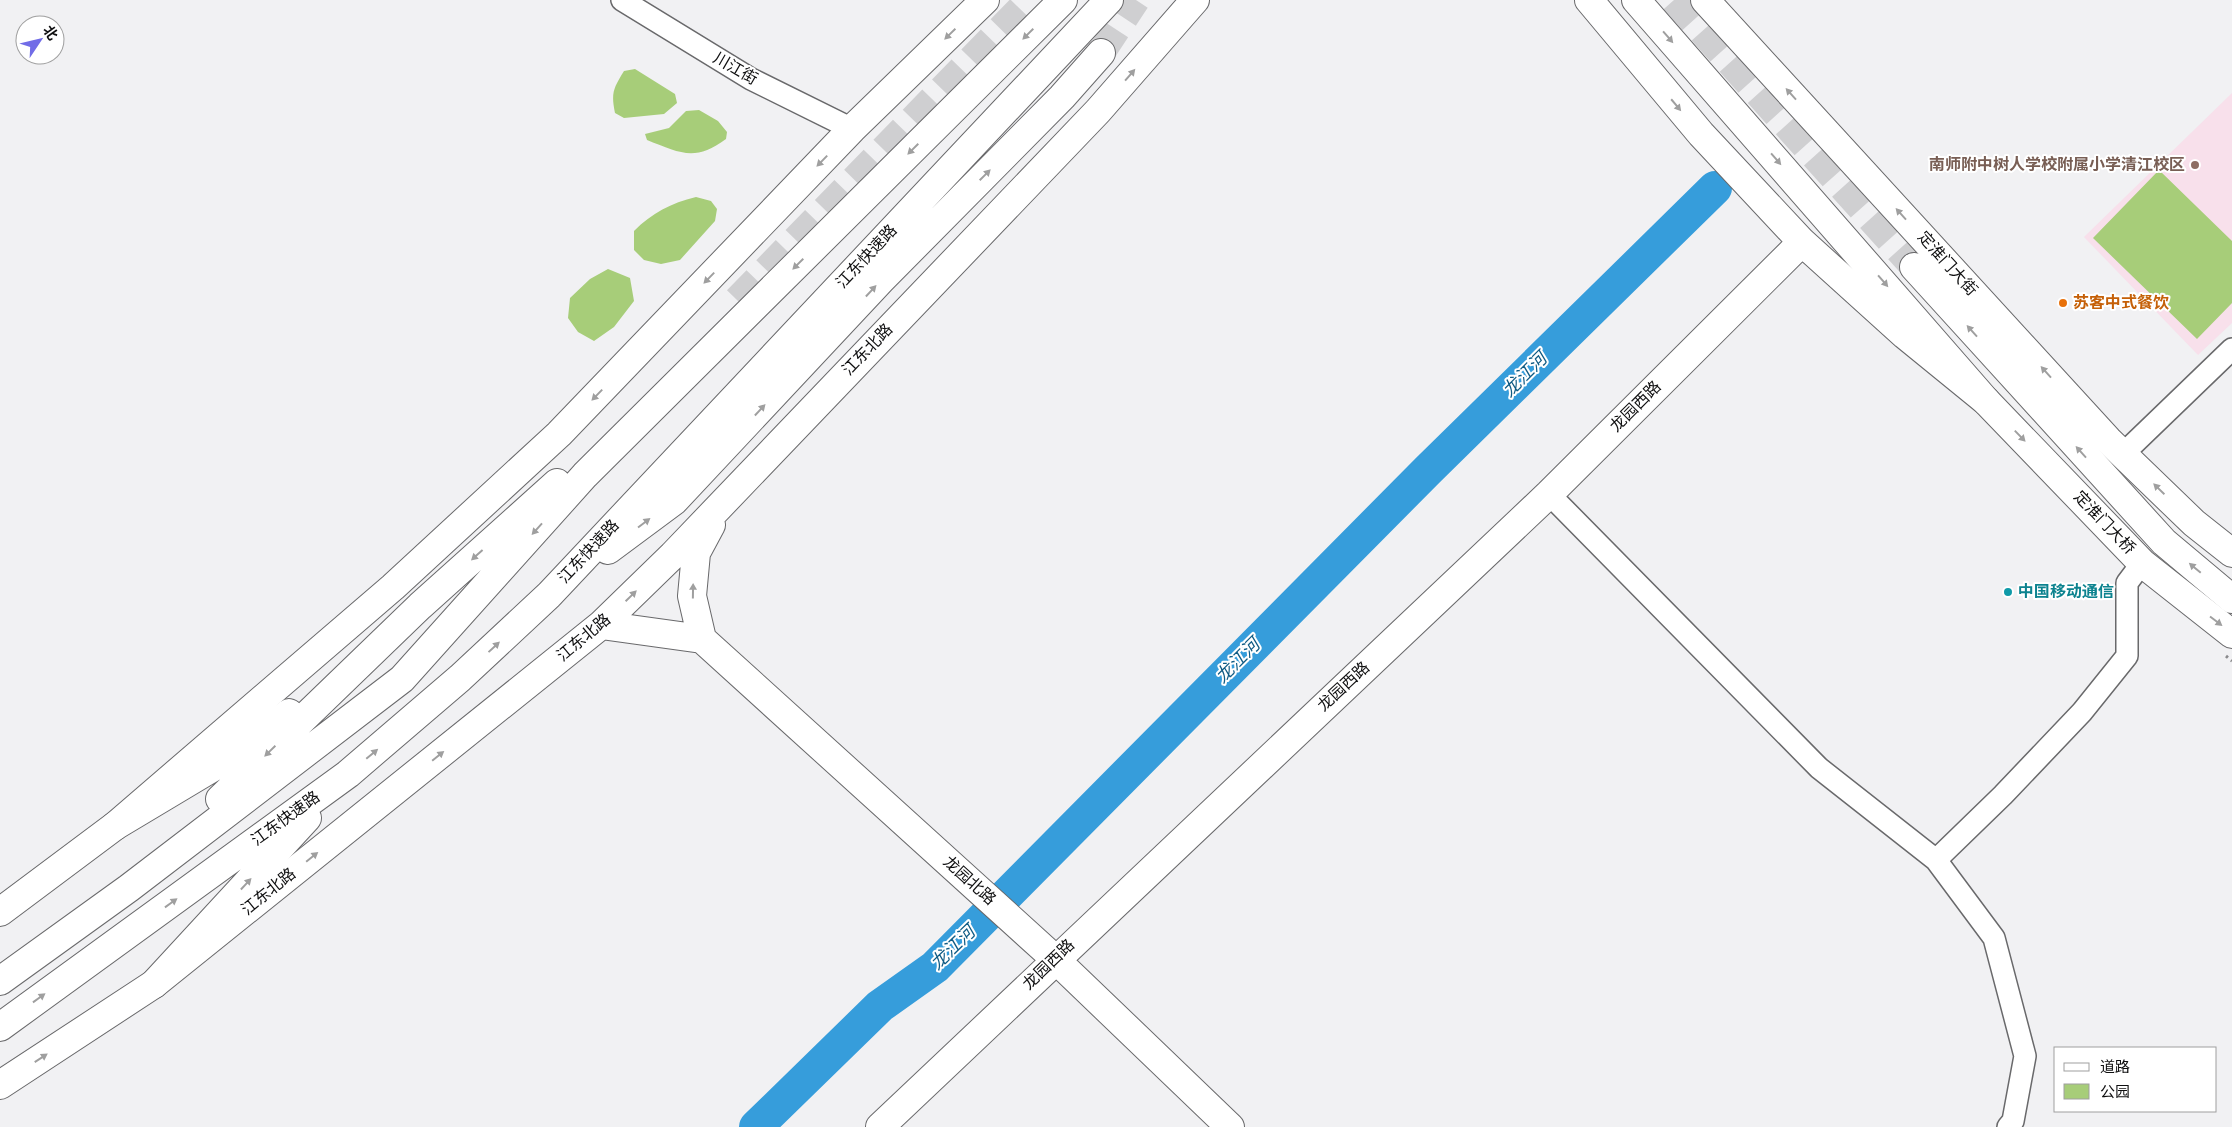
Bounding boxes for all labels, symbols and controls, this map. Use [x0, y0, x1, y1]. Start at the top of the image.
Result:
north arrow [15, 15, 65, 65]
text: 北 [39, 22, 61, 43]
one-way arrow [944, 28, 956, 40]
one-way arrow [1022, 28, 1034, 40]
one-way arrow [1662, 30, 1674, 42]
street label: 川江街 [709, 49, 761, 89]
one-way arrow [1124, 68, 1135, 81]
one-way arrow [1785, 88, 1797, 100]
one-way arrow [1671, 98, 1682, 111]
one-way arrow [907, 143, 919, 155]
one-way arrow [1770, 152, 1781, 165]
one-way arrow [816, 155, 828, 167]
place label: 南师附中树人学校附属小学清江校区 [1929, 155, 2185, 175]
marker: 南师附中树人学校附属小学清江校区 [2189, 159, 2201, 171]
one-way arrow [978, 170, 990, 182]
one-way arrow [1895, 208, 1907, 220]
street label: 江东快速路 [833, 221, 901, 293]
street label: 定淮门大街 [1913, 228, 1981, 300]
one-way arrow [792, 257, 804, 269]
one-way arrow [704, 272, 716, 284]
one-way arrow [1877, 274, 1888, 287]
one-way arrow [865, 286, 877, 298]
place label: 苏客中式餐饮 [2073, 293, 2169, 313]
marker: 苏客中式餐饮 [2057, 297, 2069, 309]
street label: 江东北路 [839, 320, 897, 380]
one-way arrow [1966, 326, 1978, 338]
water label: 龙江河 [1498, 346, 1554, 402]
one-way arrow [2040, 367, 2052, 379]
street label: 龙园西路 [1607, 378, 1665, 436]
one-way arrow [591, 389, 603, 401]
one-way arrow [754, 404, 766, 416]
one-way arrow [2014, 430, 2026, 442]
one-way arrow [2076, 445, 2087, 458]
one-way arrow [2153, 483, 2165, 495]
street label: 定淮门大桥 [2069, 488, 2139, 558]
street label: 江东快速路 [555, 516, 623, 588]
one-way arrow [637, 518, 650, 529]
one-way arrow [531, 523, 543, 535]
one-way arrow [472, 549, 484, 561]
one-way arrow [2189, 562, 2201, 574]
one-way arrow [689, 583, 697, 599]
place label: 中国移动通信 [2018, 583, 2114, 602]
marker: 中国移动通信 [2002, 586, 2014, 598]
one-way arrow [624, 590, 636, 602]
street label: 江东北路 [553, 610, 615, 666]
one-way arrow [2209, 616, 2222, 627]
water label: 龙江河 [1211, 632, 1267, 688]
one-way arrow [487, 641, 499, 653]
street label: 龙园西路 [1314, 658, 1374, 716]
one-way arrow [265, 745, 277, 757]
one-way arrow [365, 748, 378, 759]
one-way arrow [432, 750, 445, 761]
street label: 江东快速路 [248, 788, 324, 850]
one-way arrow [305, 852, 318, 863]
street label: 龙园北路 [939, 853, 999, 909]
street label: 江东北路 [238, 864, 300, 920]
one-way arrow [240, 878, 252, 890]
one-way arrow [164, 897, 177, 908]
water label: 龙江河 [926, 920, 982, 974]
street label: 龙园西路 [1019, 936, 1079, 994]
one-way arrow [33, 993, 46, 1003]
legend [2054, 1047, 2217, 1112]
one-way arrow [34, 1053, 47, 1063]
text: 道路 [2100, 1058, 2130, 1077]
text: 公园 [2100, 1083, 2130, 1102]

